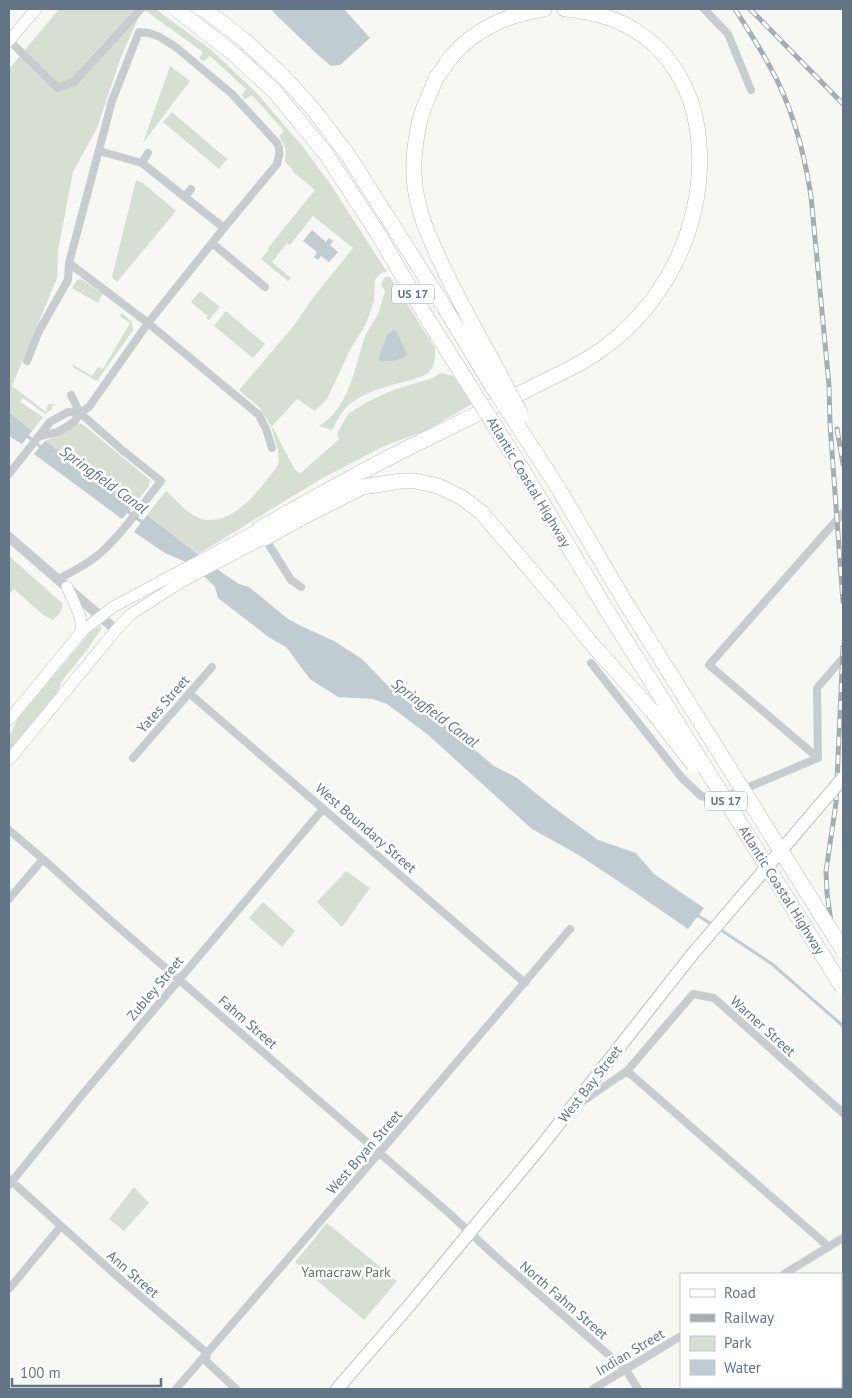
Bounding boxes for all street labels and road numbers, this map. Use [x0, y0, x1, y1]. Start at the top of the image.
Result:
road number: US 17 [392, 284, 434, 304]
street label: Atlantic Coastal Highway [483, 413, 575, 551]
street label: Yates Street [133, 671, 193, 737]
street label: West Boundary Street [312, 779, 420, 877]
road number: US 17 [705, 791, 747, 810]
street label: Atlantic Coastal Highway [735, 822, 829, 958]
street label: Zubley Street [123, 952, 187, 1024]
street label: Fahm Street [215, 991, 282, 1053]
street label: Warner Street [727, 992, 800, 1060]
street label: West Bay Street [554, 1042, 626, 1126]
street label: West Bryan Street [322, 1106, 406, 1198]
street label: Ann Street [103, 1247, 163, 1302]
street label: North Fahm Street [516, 1257, 612, 1343]
street label: Indian Street [592, 1324, 668, 1380]

